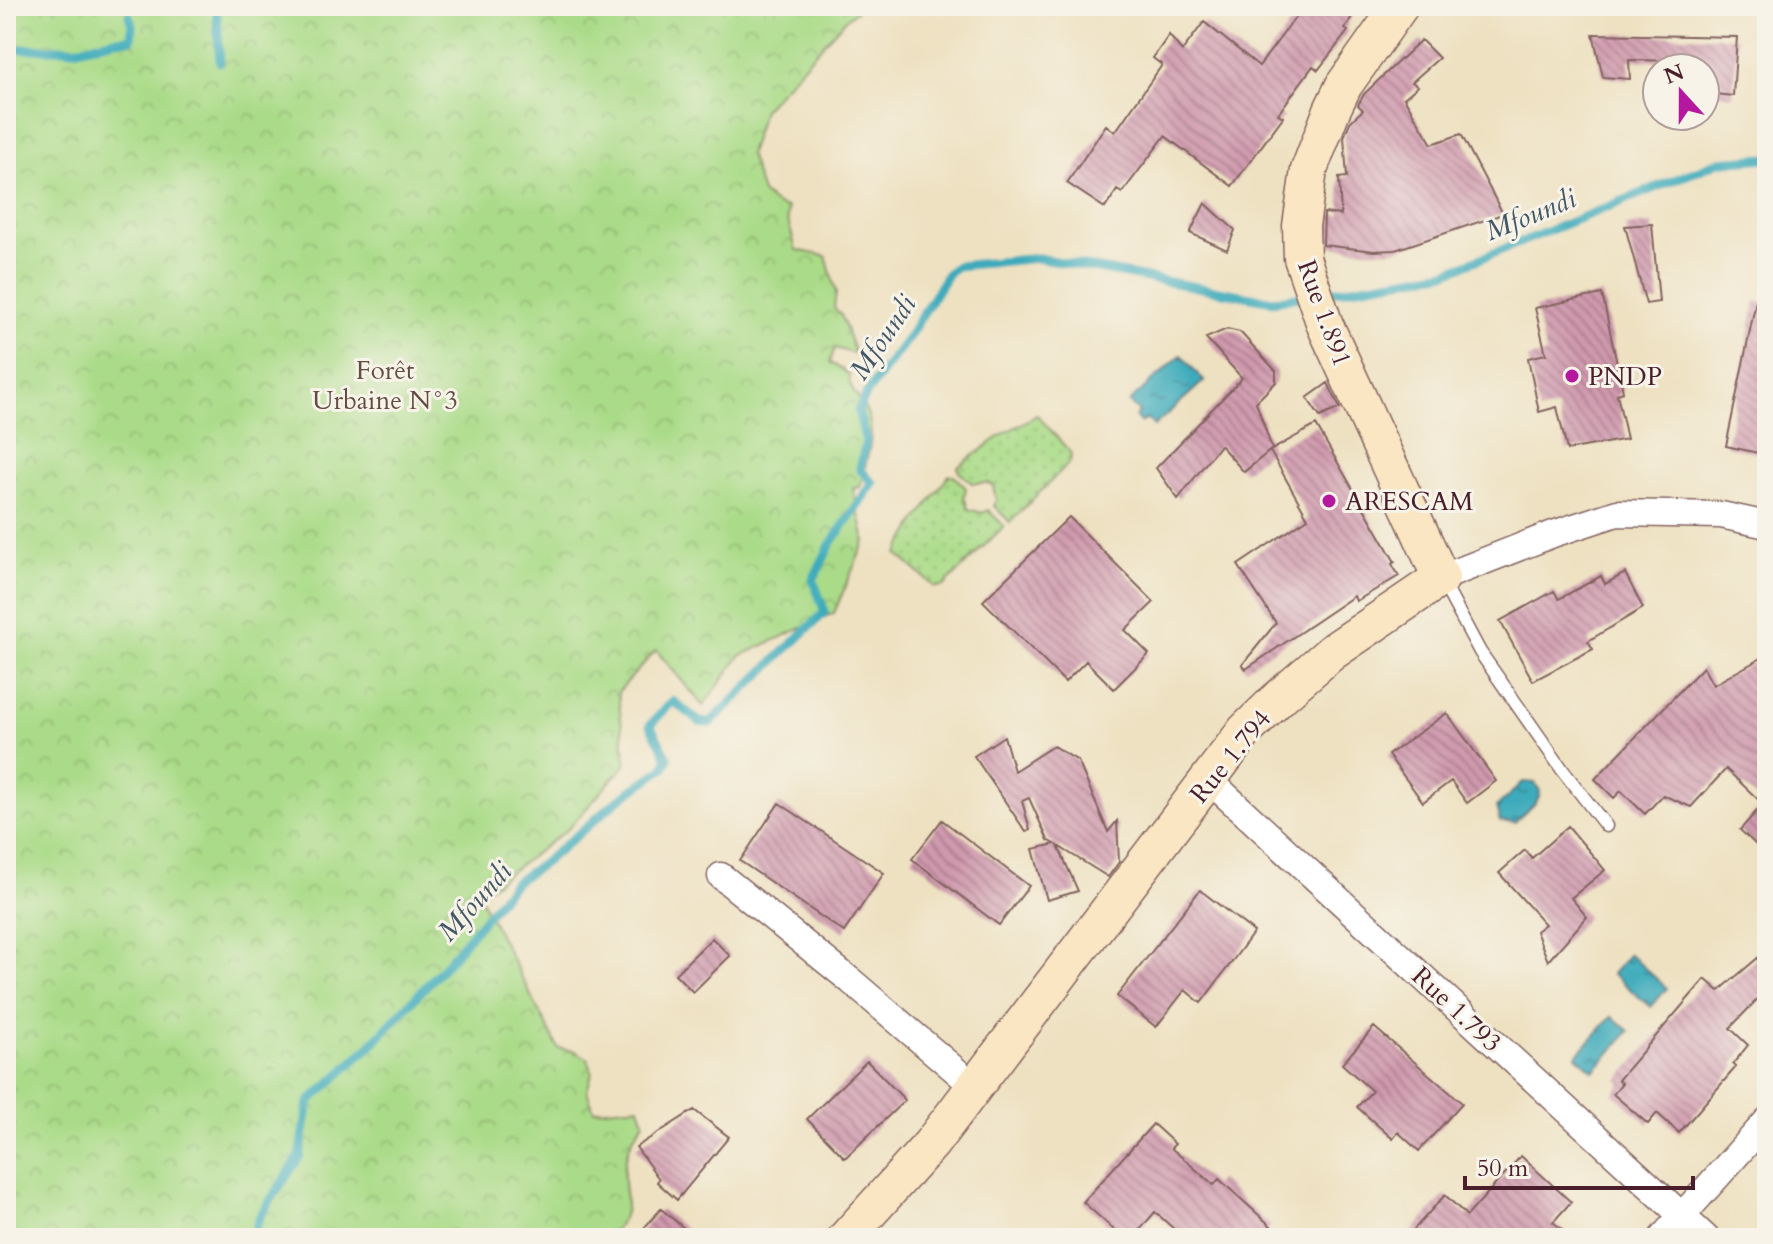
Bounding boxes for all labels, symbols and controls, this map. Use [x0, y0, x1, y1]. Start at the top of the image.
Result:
north arrow [1641, 52, 1721, 132]
text: N [1660, 57, 1688, 92]
water label: Mfoundi [1479, 179, 1582, 250]
street label: Rue 1.891 [1289, 255, 1360, 371]
water label: Mfoundi [841, 287, 925, 387]
park label: Forêt Urbaine N°3 [312, 353, 458, 418]
place label: PNDP [1588, 359, 1662, 394]
marker: PNDP [1563, 367, 1581, 385]
place label: ARESCAM [1345, 484, 1473, 519]
marker: ARESCAM [1320, 492, 1338, 510]
street label: Rue 1.794 [1182, 702, 1279, 810]
water label: Mfoundi [429, 853, 521, 950]
street label: Rue 1.793 [1404, 959, 1509, 1060]
scale bar [1465, 1140, 1693, 1190]
text: 50 m [1477, 1152, 1529, 1185]

